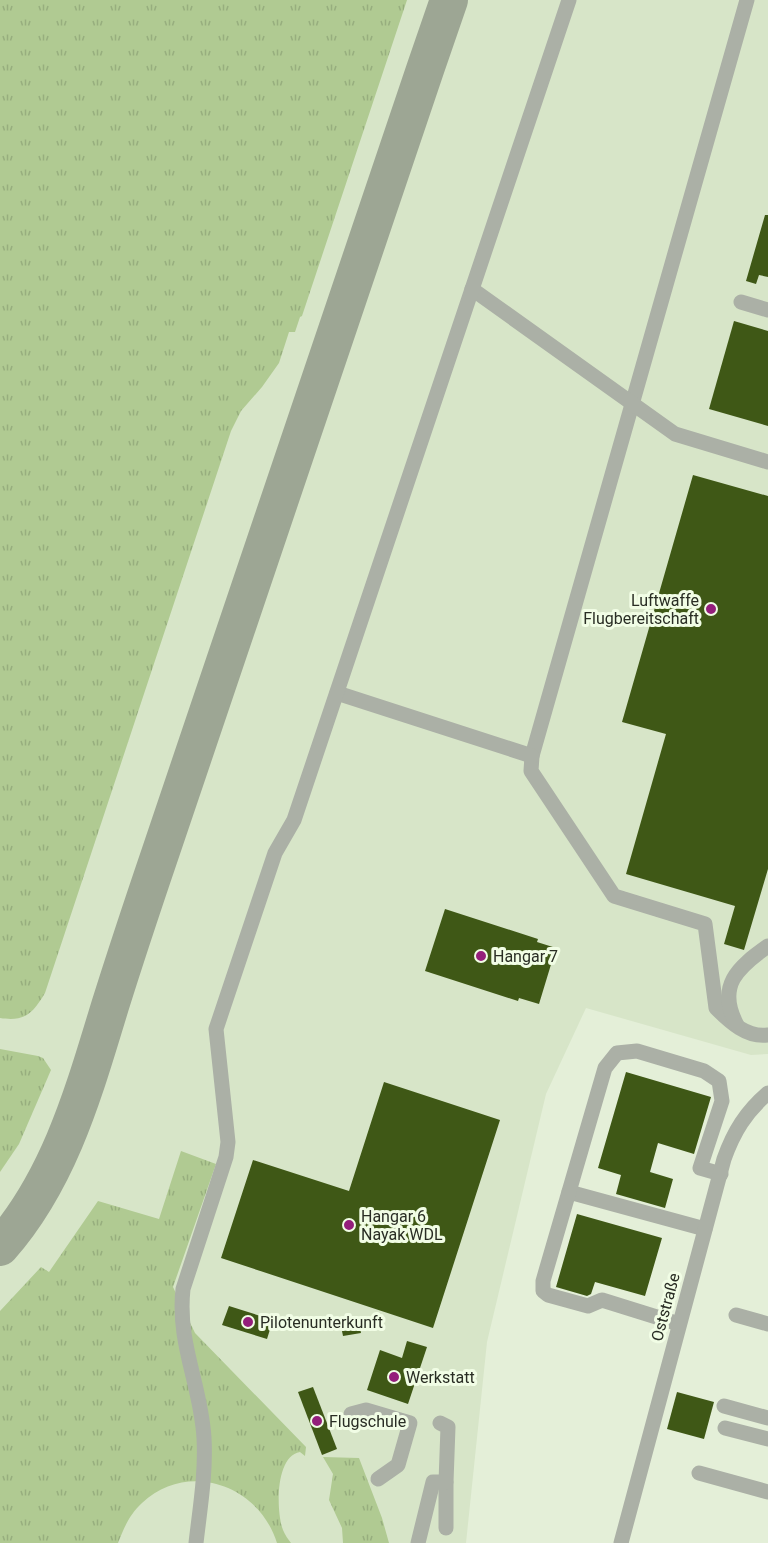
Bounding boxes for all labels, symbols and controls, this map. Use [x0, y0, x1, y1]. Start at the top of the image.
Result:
place label: Luftwaffe Flugbereitschaft [583, 591, 699, 628]
marker: Luftwaffe Flugbereitschaft [704, 602, 718, 616]
place label: Hangar 7 [493, 947, 558, 966]
marker: Hangar 7 [474, 949, 488, 963]
place label: Hangar 6 Nayak WDL [361, 1207, 443, 1244]
marker: Hangar 6 Nayak WDL [342, 1218, 356, 1232]
street label: Oststraße [647, 1271, 684, 1343]
place label: Pilotenunterkunft [260, 1313, 383, 1332]
marker: Pilotenunterkunft [241, 1315, 255, 1329]
place label: Werkstatt [406, 1368, 475, 1387]
marker: Werkstatt [387, 1370, 401, 1384]
place label: Flugschule [329, 1412, 406, 1431]
marker: Flugschule [310, 1414, 324, 1428]

